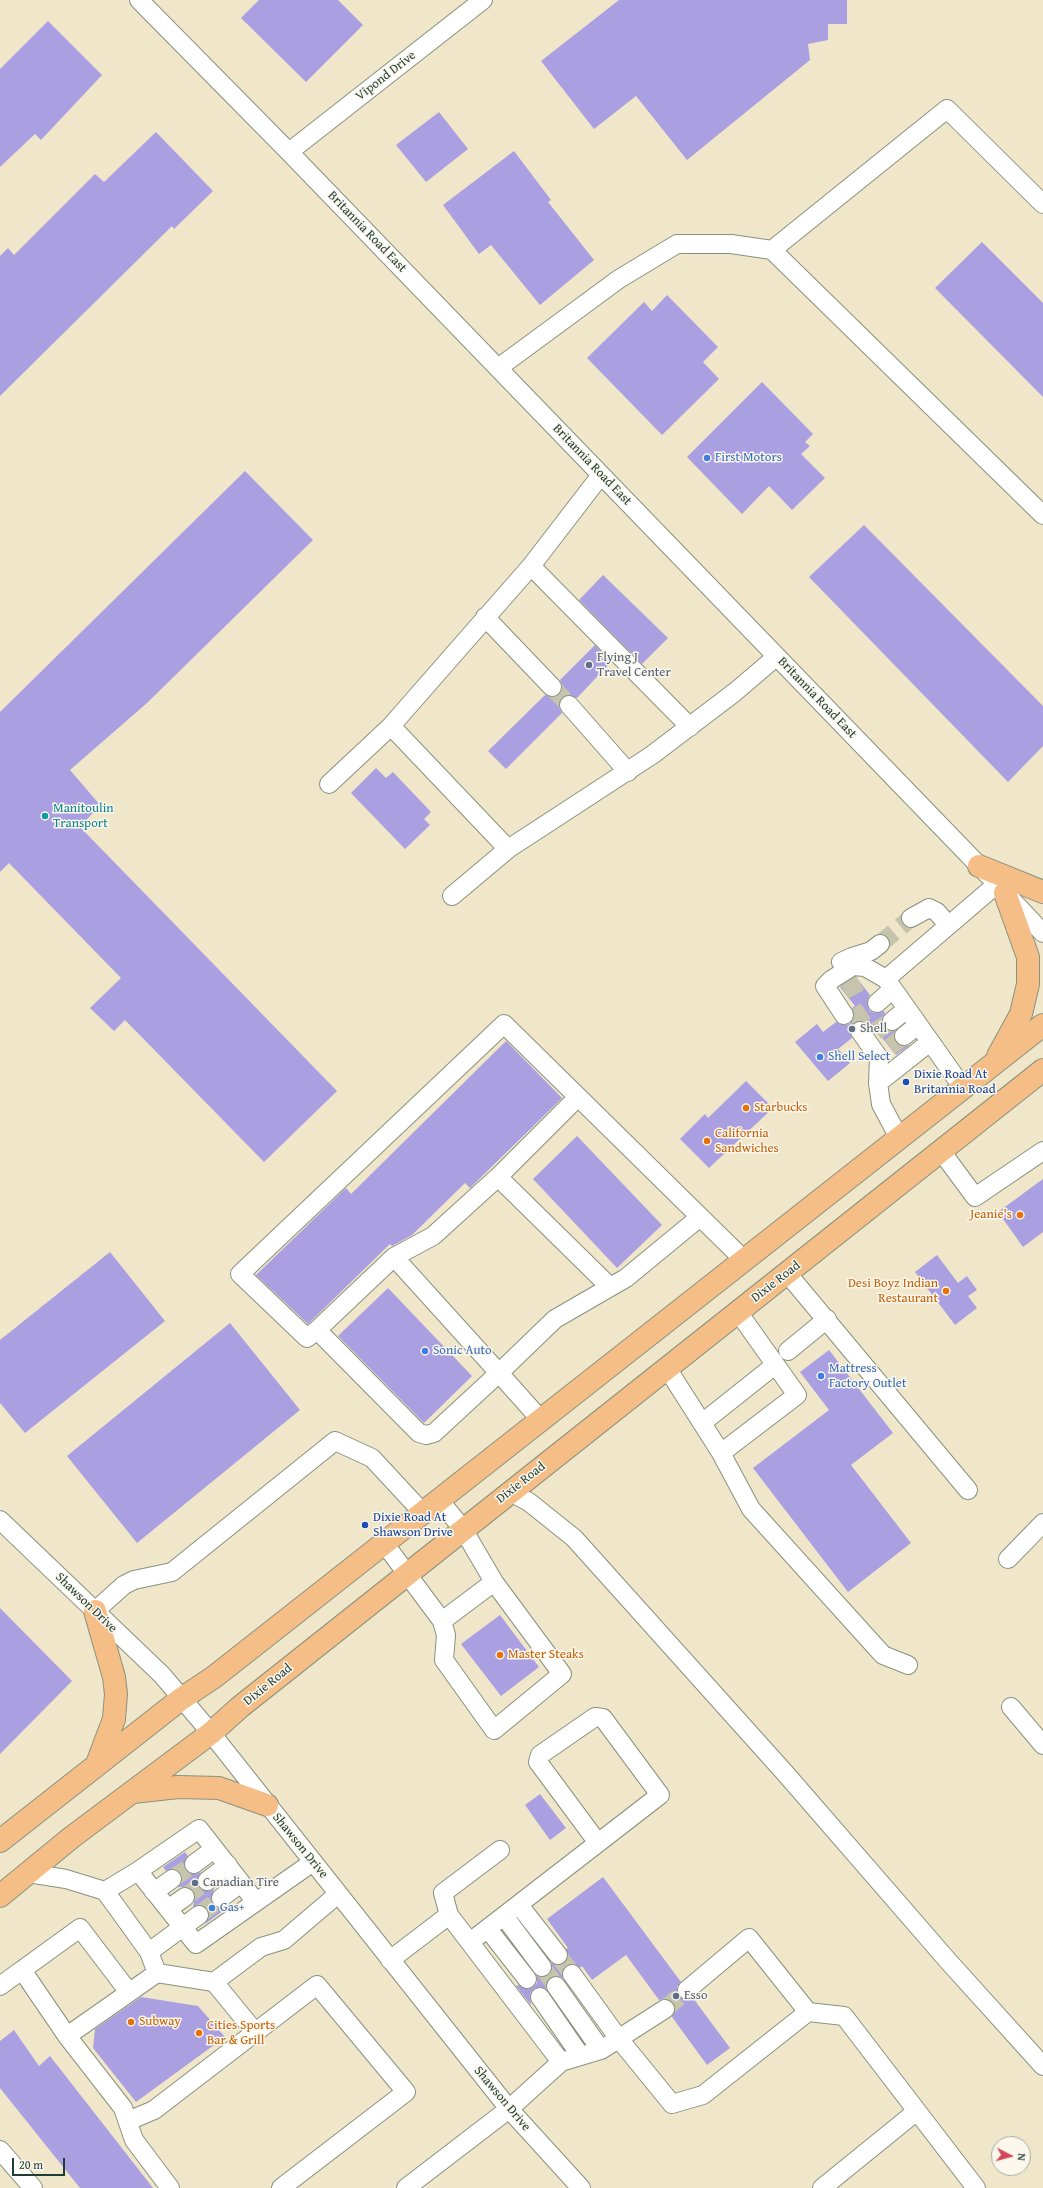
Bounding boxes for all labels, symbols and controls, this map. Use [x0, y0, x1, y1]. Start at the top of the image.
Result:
street label: Vipond Drive [353, 48, 419, 104]
street label: Britannia Road East [324, 188, 410, 276]
street label: Britannia Road East [549, 421, 635, 509]
place label: First Motors [715, 450, 782, 466]
marker: First Motors [702, 453, 712, 463]
place label: Flying J Travel Center [597, 650, 671, 681]
street label: Britannia Road East [774, 654, 860, 742]
marker: Flying J Travel Center [584, 660, 594, 670]
place label: Manitoulin Transport [53, 801, 114, 832]
marker: Manitoulin Transport [40, 811, 50, 821]
place label: Shell [860, 1021, 887, 1037]
marker: Shell [847, 1024, 857, 1034]
place label: Shell Select [828, 1049, 890, 1065]
marker: Shell Select [815, 1052, 825, 1062]
place label: Dixie Road At Britannia Road [914, 1067, 996, 1098]
marker: Dixie Road At Britannia Road [901, 1077, 911, 1087]
place label: Starbucks [754, 1100, 808, 1116]
marker: Starbucks [741, 1103, 751, 1113]
place label: California Sandwiches [715, 1126, 779, 1157]
marker: California Sandwiches [702, 1136, 712, 1146]
place label: Jeanie's [970, 1207, 1012, 1223]
marker: Jeanie's [1015, 1210, 1025, 1220]
street label: Dixie Road [748, 1258, 804, 1306]
place label: Desi Boyz Indian Restaurant [848, 1276, 938, 1307]
marker: Desi Boyz Indian Restaurant [941, 1286, 951, 1296]
place label: Sonic Auto [433, 1343, 492, 1359]
marker: Sonic Auto [420, 1346, 430, 1356]
place label: Mattress Factory Outlet [829, 1361, 907, 1392]
marker: Mattress Factory Outlet [816, 1371, 826, 1381]
street label: Dixie Road [493, 1459, 549, 1507]
place label: Dixie Road At Shawson Drive [373, 1510, 453, 1541]
marker: Dixie Road At Shawson Drive [360, 1520, 370, 1530]
street label: Shawson Drive [52, 1570, 120, 1636]
place label: Master Steaks [508, 1647, 584, 1663]
marker: Master Steaks [495, 1650, 505, 1660]
street label: Dixie Road [241, 1661, 295, 1709]
street label: Shawson Drive [269, 1810, 331, 1882]
place label: Canadian Tire [203, 1875, 279, 1891]
marker: Canadian Tire [190, 1878, 200, 1888]
place label: Gas+ [220, 1900, 244, 1916]
marker: Gas+ [207, 1903, 217, 1913]
place label: Esso [684, 1988, 708, 2004]
marker: Esso [671, 1991, 681, 2001]
place label: Subway [139, 2014, 181, 2030]
marker: Subway [126, 2017, 136, 2027]
place label: Cities Sports Bar & Grill [207, 2018, 275, 2049]
marker: Cities Sports Bar & Grill [194, 2028, 204, 2038]
street label: Shawson Drive [470, 2063, 534, 2135]
north arrow [991, 2136, 1031, 2176]
scale bar [14, 2150, 67, 2176]
text: N [1014, 2153, 1030, 2162]
text: 20 m [19, 2156, 43, 2173]

